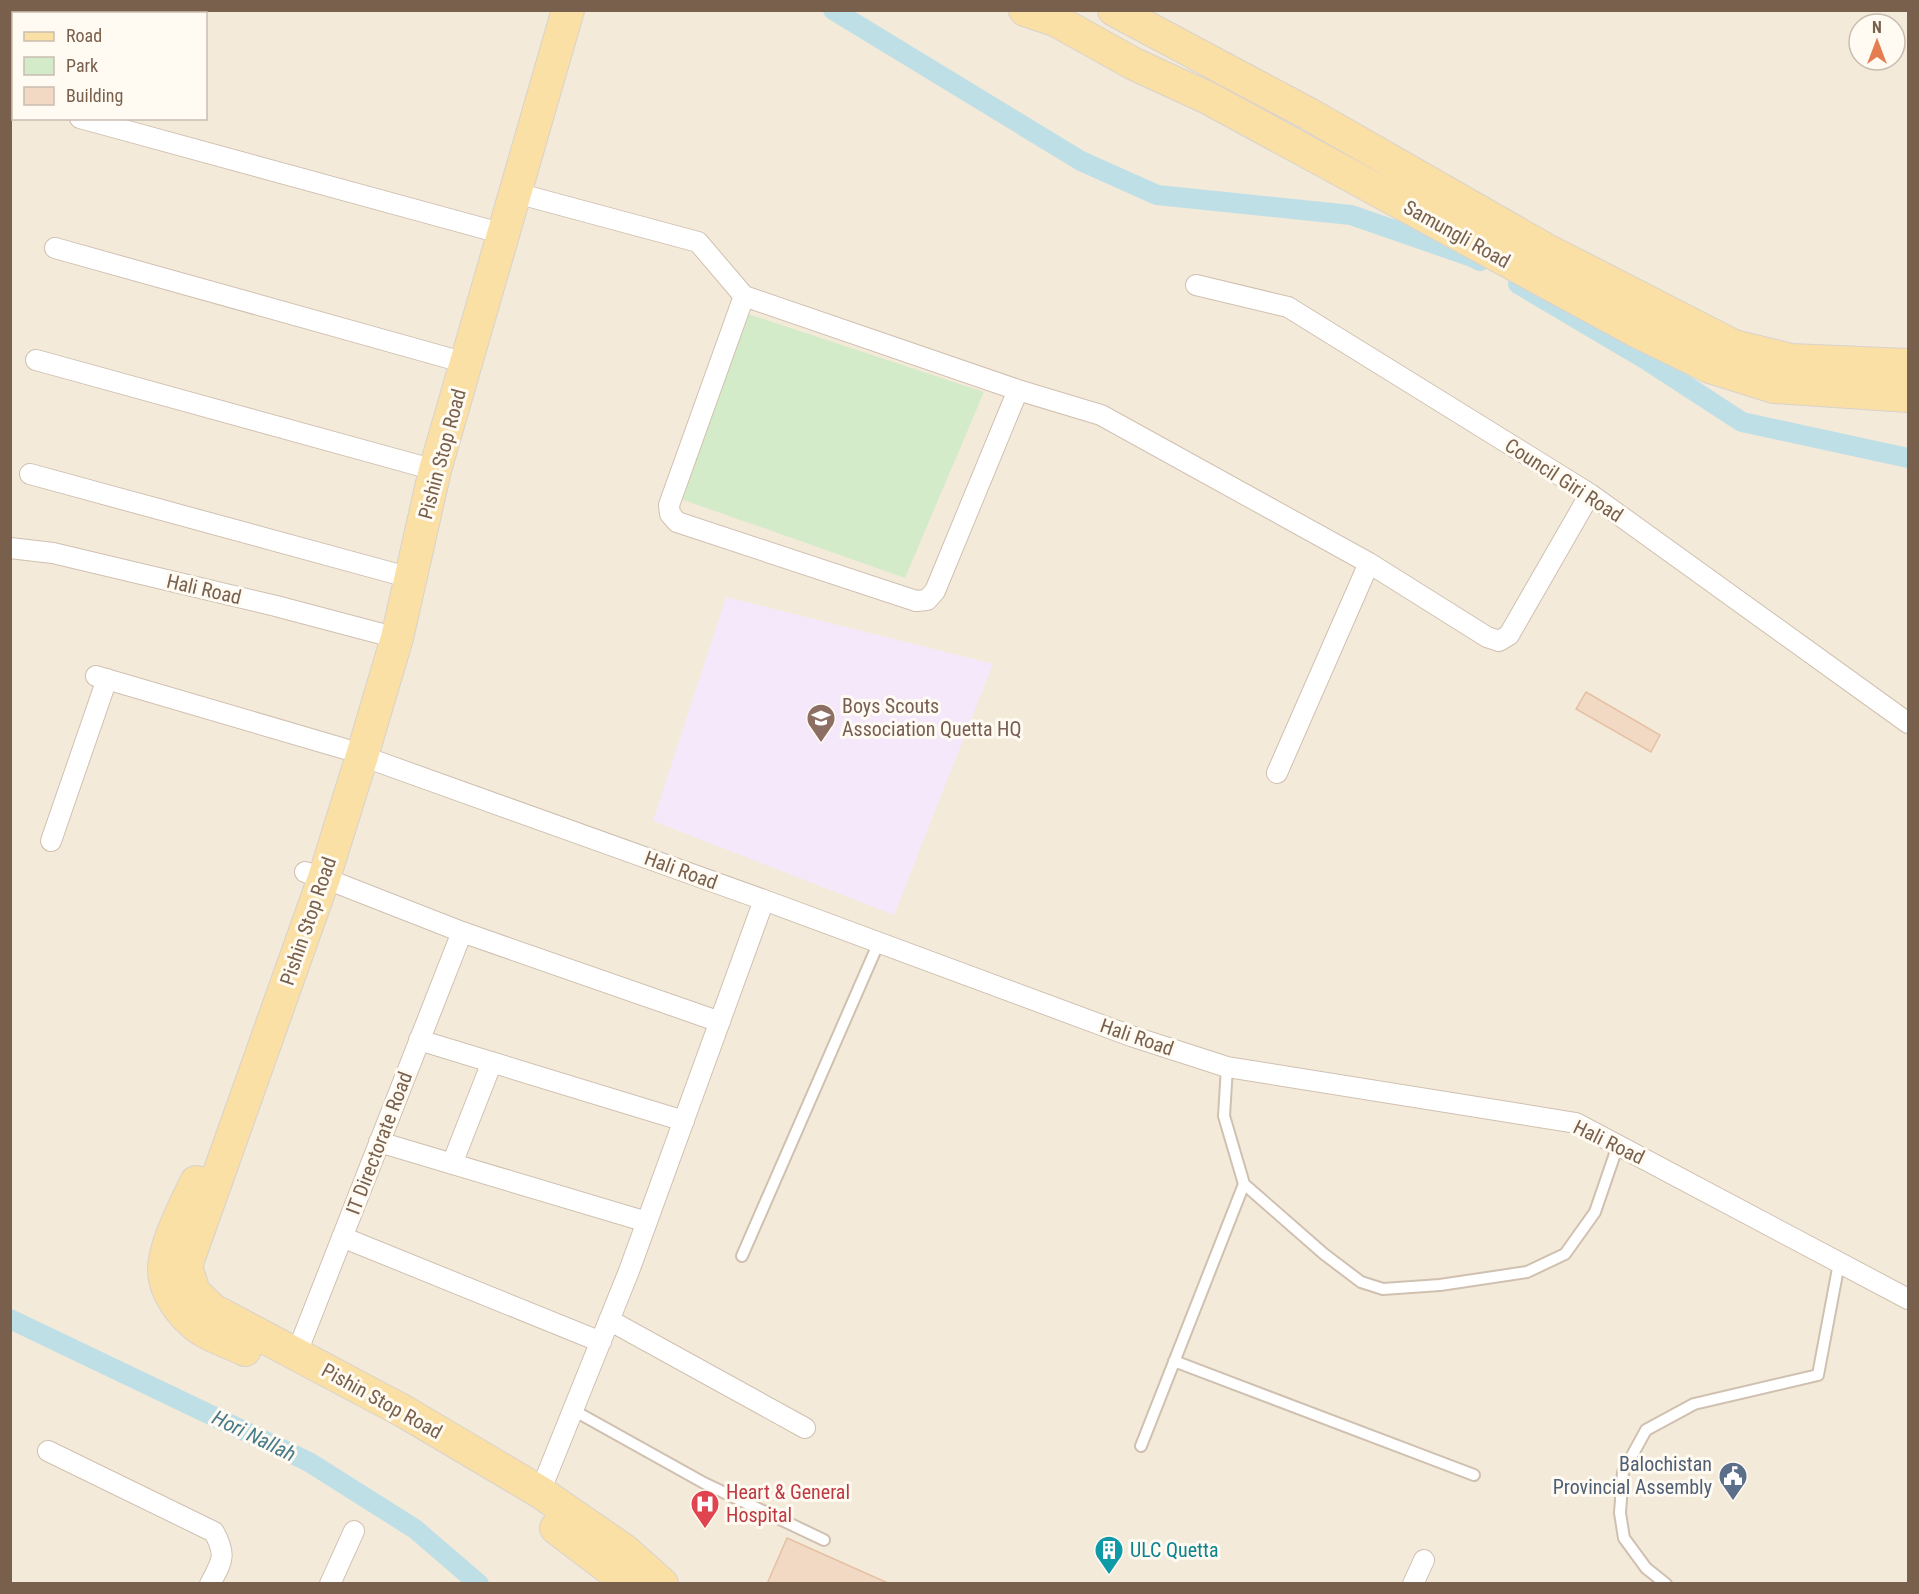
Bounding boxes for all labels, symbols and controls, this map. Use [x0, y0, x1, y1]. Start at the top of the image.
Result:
legend [12, 12, 207, 120]
north arrow [1847, 12, 1907, 72]
text: N [1872, 18, 1882, 37]
text: Road [66, 25, 102, 46]
text: Park [66, 55, 98, 76]
text: Building [66, 85, 123, 106]
street label: Samungli Road [1400, 195, 1514, 273]
street label: Pishin Stop Road [413, 386, 471, 522]
street label: Council Giri Road [1501, 433, 1627, 527]
street label: Hali Road [164, 569, 244, 609]
place label: Boys Scouts Association Quetta HQ [842, 694, 1022, 741]
school or university icon: Boys Scouts Association Quetta HQ [805, 702, 837, 744]
street label: Hali Road [641, 846, 721, 894]
street label: Pishin Stop Road [275, 854, 341, 988]
street label: Hali Road [1097, 1013, 1177, 1061]
street label: IT Directorate Road [341, 1068, 417, 1218]
street label: Hali Road [1570, 1115, 1648, 1169]
street label: Pishin Stop Road [318, 1358, 446, 1444]
water label: Hori Nallah [208, 1406, 300, 1466]
place label: Balochistan Provincial Assembly [1553, 1452, 1712, 1499]
public building icon: Balochistan Provincial Assembly [1717, 1460, 1749, 1502]
place label: Heart & General Hospital [726, 1480, 850, 1527]
hospital icon: Heart & General Hospital [689, 1488, 721, 1530]
building icon: ULC Quetta [1093, 1534, 1125, 1576]
place label: ULC Quetta [1130, 1538, 1219, 1562]

